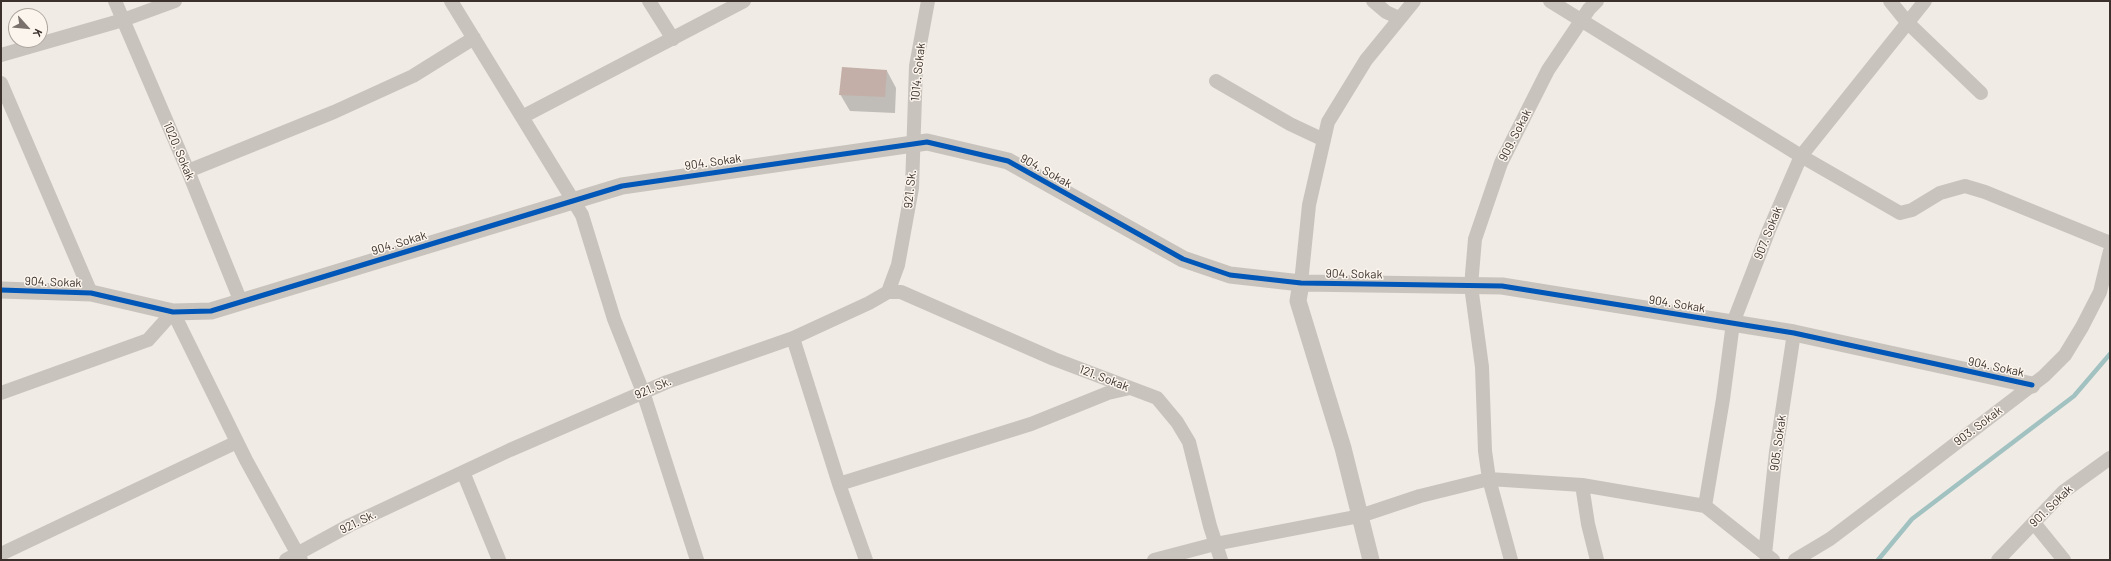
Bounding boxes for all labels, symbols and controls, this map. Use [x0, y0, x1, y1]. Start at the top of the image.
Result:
north arrow [8, 8, 48, 48]
text: K [31, 27, 46, 39]
street label: 1014. Sokak [908, 42, 928, 102]
street label: 909. Sokak [1496, 107, 1534, 163]
street label: 1020. Sokak [160, 120, 198, 182]
street label: 904. Sokak [684, 151, 742, 173]
street label: 904. Sokak [1018, 151, 1074, 191]
street label: 921. Sk. [901, 169, 919, 209]
street label: 907. Sokak [1751, 205, 1785, 261]
street label: 904. Sokak [370, 228, 428, 258]
street label: 904. Sokak [1325, 266, 1383, 282]
street label: 904. Sokak [24, 274, 82, 290]
street label: 904. Sokak [1648, 292, 1706, 316]
street label: 904. Sokak [1967, 354, 2025, 380]
street label: 121. Sokak [1077, 362, 1131, 394]
street label: 921. Sk. [632, 374, 674, 402]
street label: 903. Sokak [1951, 403, 2005, 449]
street label: 905. Sokak [1767, 414, 1789, 472]
street label: 901. Sokak [2026, 482, 2076, 530]
street label: 921. Sk. [337, 507, 379, 537]

